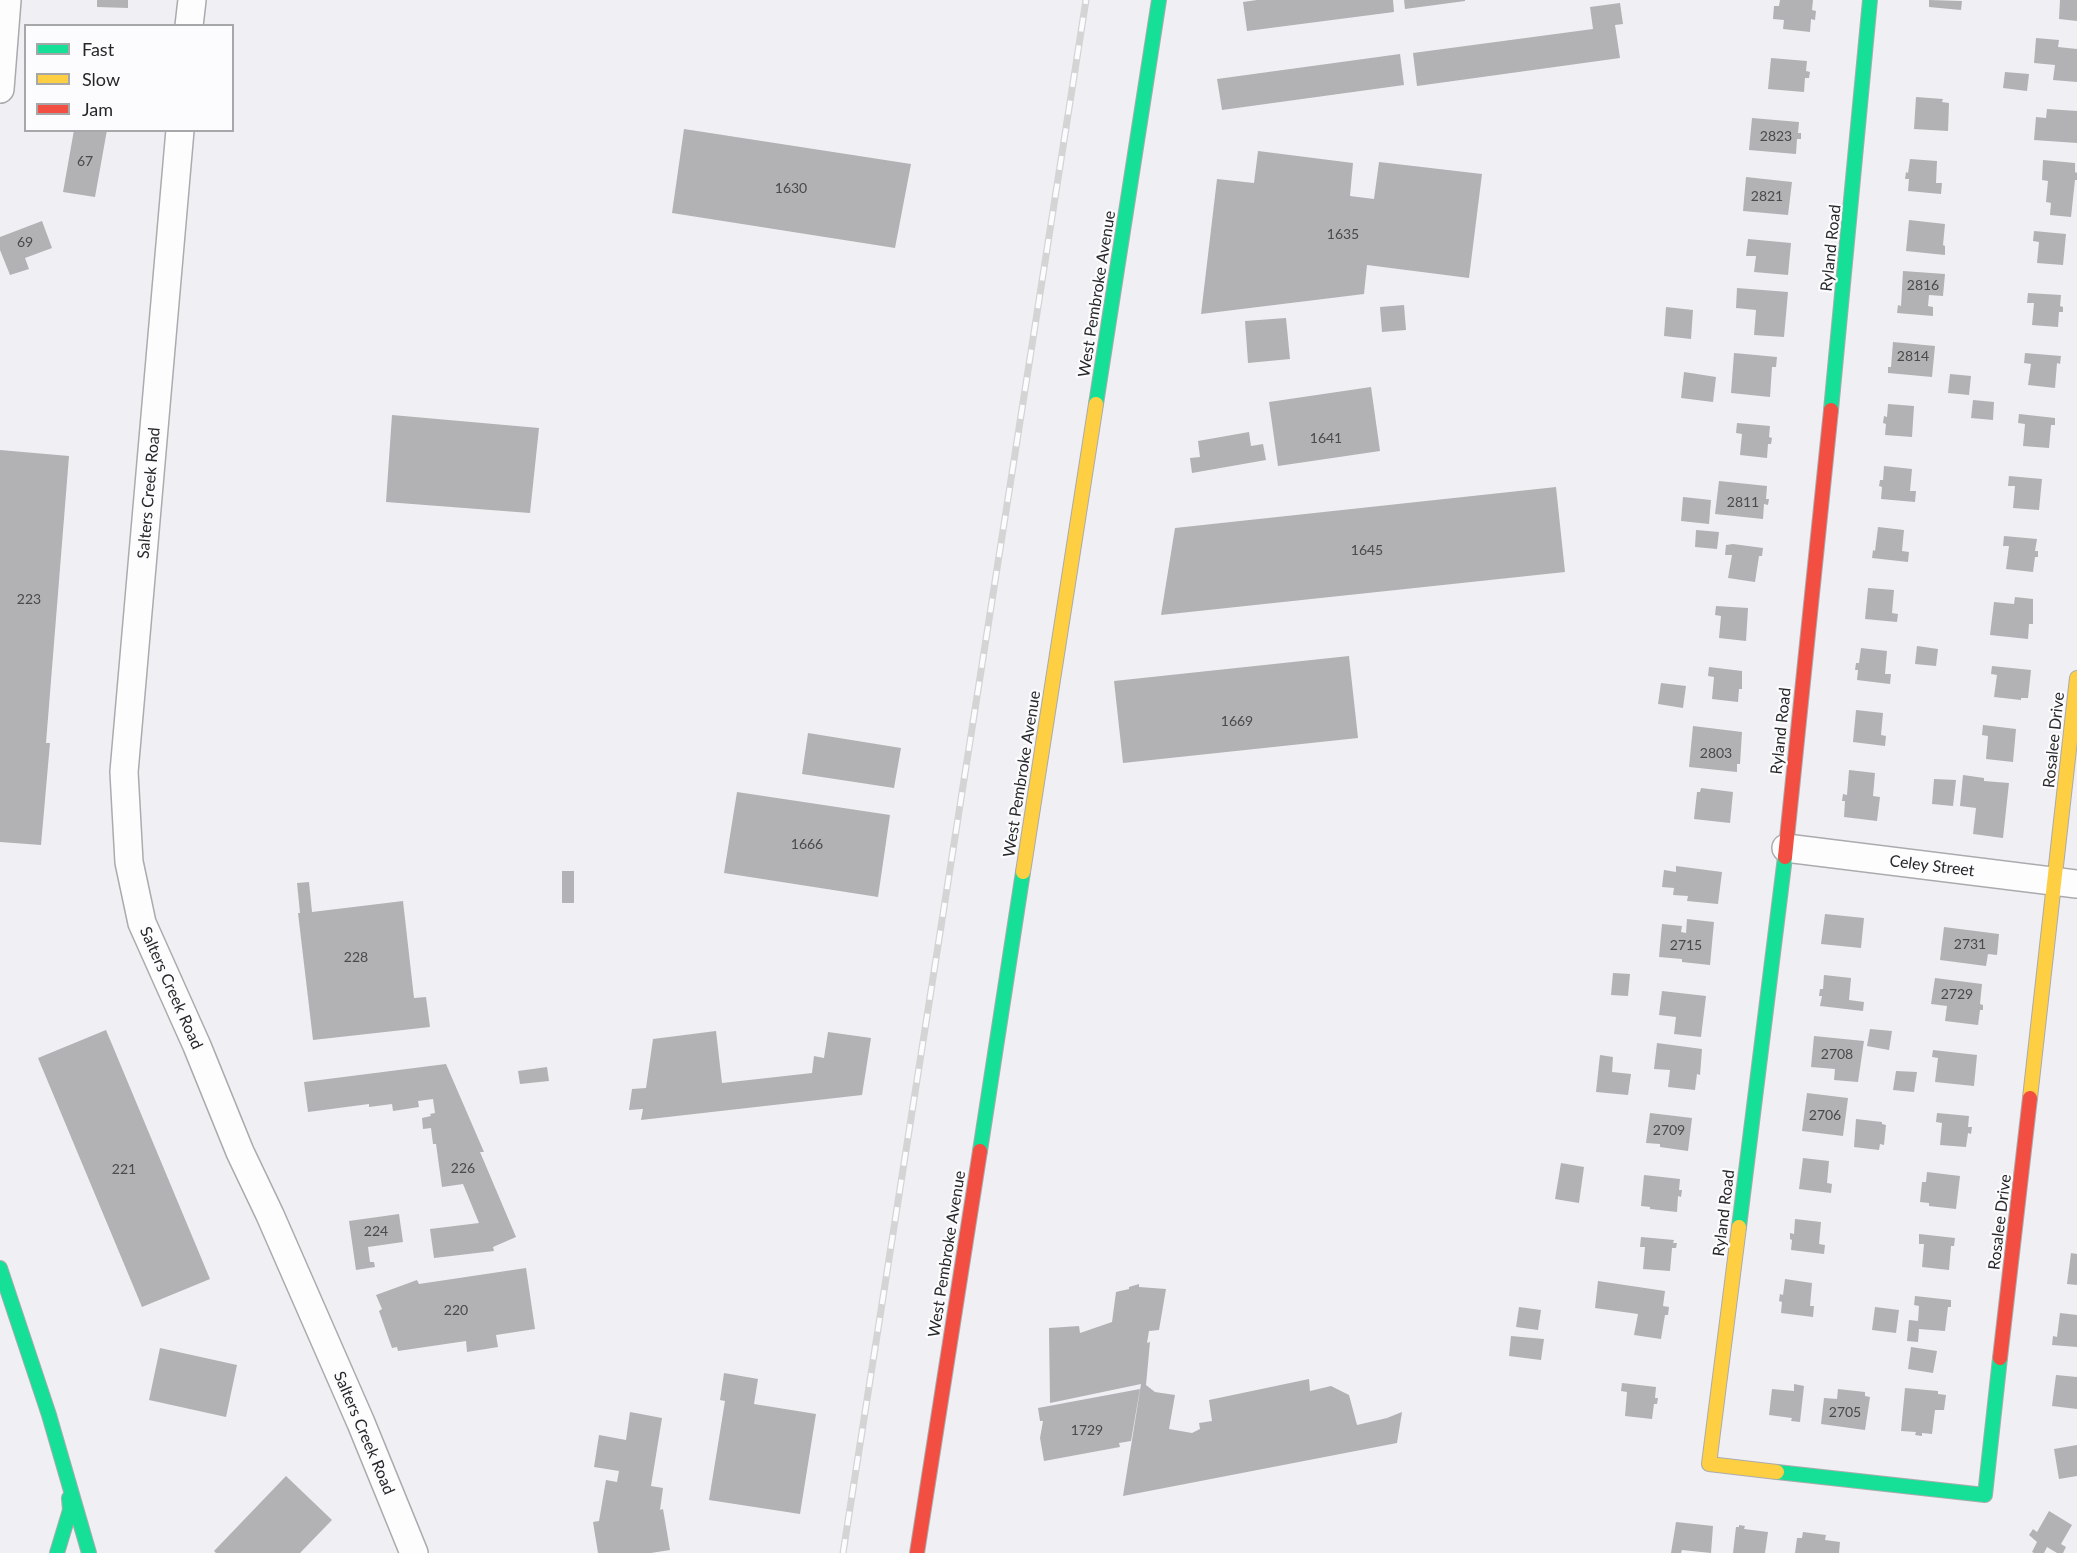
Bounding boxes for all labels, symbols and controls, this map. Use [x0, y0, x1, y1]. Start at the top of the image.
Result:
legend [24, 24, 234, 132]
text: Fast [82, 38, 114, 60]
text: Slow [82, 68, 120, 90]
text: Jam [82, 98, 113, 120]
house number: 2823 [1760, 128, 1792, 144]
house number: 67 [77, 153, 93, 169]
house number: 1630 [775, 180, 807, 196]
house number: 2821 [1751, 188, 1783, 204]
street label: Ryland Road [1817, 204, 1845, 292]
street label: West Pembroke Avenue [1074, 209, 1120, 379]
house number: 1635 [1327, 226, 1359, 242]
house number: 69 [17, 234, 33, 250]
house number: 2816 [1907, 277, 1939, 293]
house number: 2814 [1897, 348, 1929, 364]
street label: Salters Creek Road [134, 426, 164, 560]
house number: 1641 [1310, 430, 1342, 446]
house number: 2811 [1727, 494, 1759, 510]
house number: 1645 [1351, 542, 1383, 558]
house number: 223 [17, 591, 41, 607]
street label: Ryland Road [1767, 687, 1795, 775]
street label: West Pembroke Avenue [999, 689, 1045, 859]
street label: Rosalee Drive [2039, 691, 2069, 789]
house number: 1669 [1221, 713, 1253, 729]
house number: 2803 [1700, 745, 1732, 761]
house number: 1666 [791, 836, 823, 852]
street label: Celey Street [1888, 851, 1976, 881]
street label: Salters Creek Road [135, 924, 207, 1052]
house number: 2731 [1954, 936, 1986, 952]
house number: 2715 [1670, 937, 1702, 953]
house number: 228 [344, 949, 368, 965]
house number: 2729 [1941, 986, 1973, 1002]
house number: 2708 [1821, 1046, 1853, 1062]
house number: 2706 [1809, 1107, 1841, 1123]
house number: 2709 [1653, 1122, 1685, 1138]
house number: 226 [451, 1160, 475, 1176]
house number: 221 [112, 1161, 136, 1177]
street label: West Pembroke Avenue [924, 1169, 970, 1339]
street label: Ryland Road [1709, 1169, 1739, 1257]
street label: Rosalee Drive [1985, 1173, 2015, 1271]
house number: 224 [364, 1223, 388, 1239]
house number: 220 [444, 1302, 468, 1318]
street label: Salters Creek Road [329, 1369, 399, 1497]
house number: 2705 [1829, 1404, 1861, 1420]
house number: 1729 [1071, 1422, 1103, 1438]

